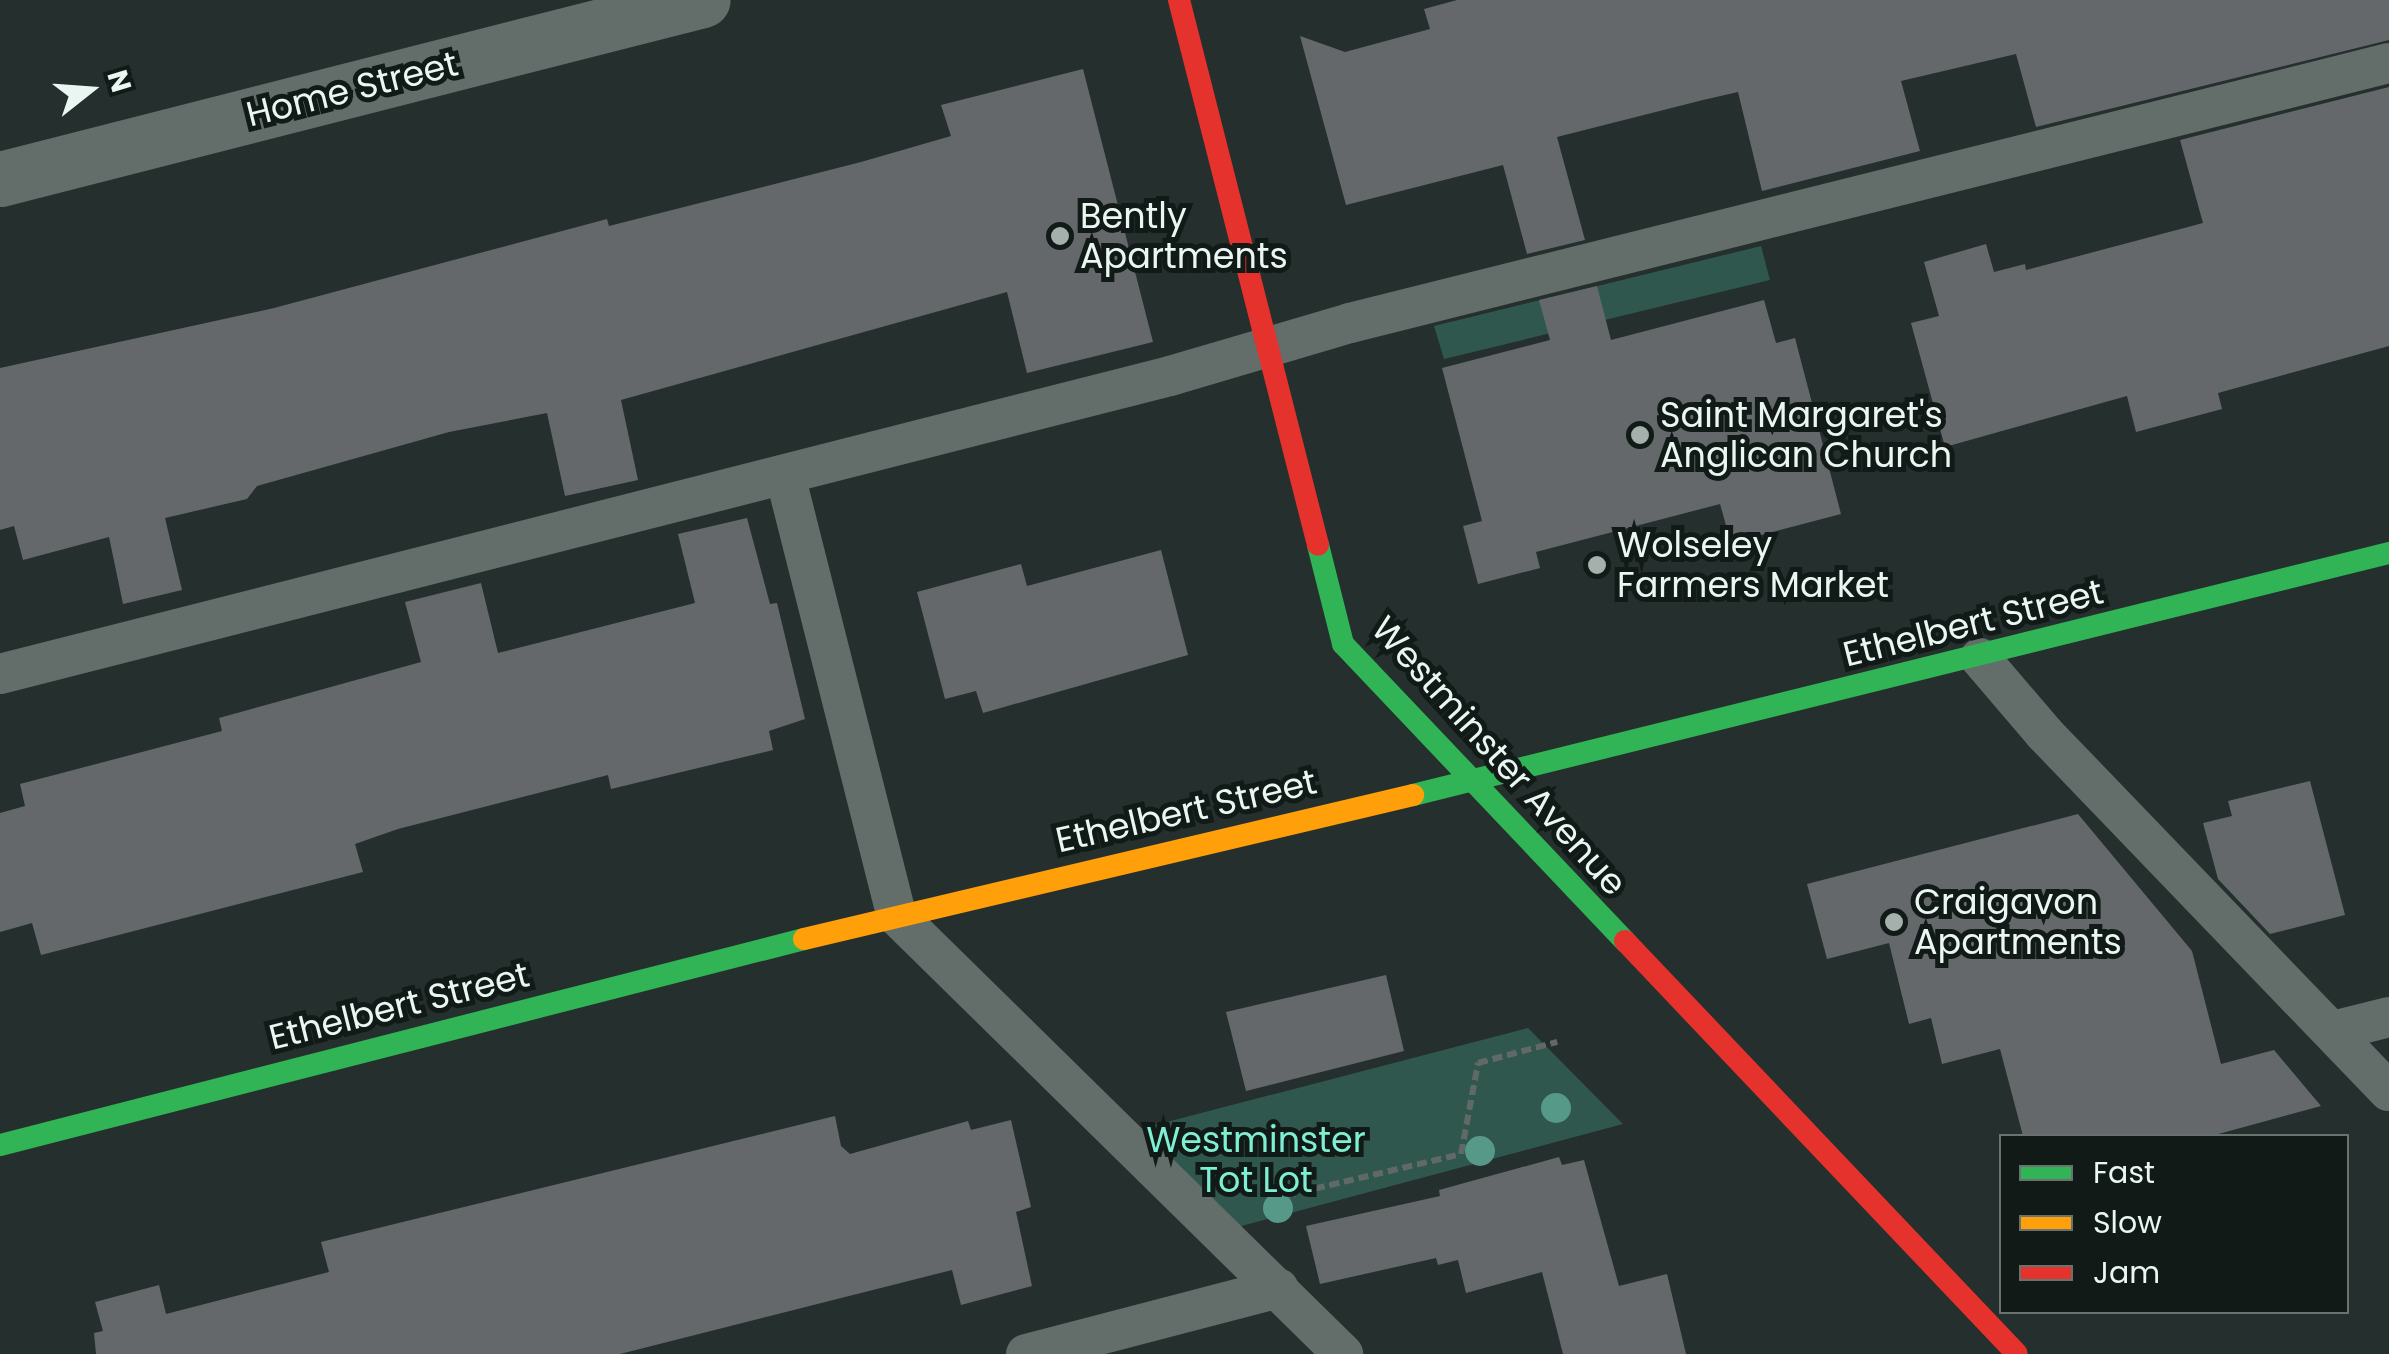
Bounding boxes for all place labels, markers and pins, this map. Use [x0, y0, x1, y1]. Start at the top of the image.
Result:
place label: Bently Apartments [1080, 195, 1288, 277]
marker: Bently Apartments [1049, 225, 1071, 247]
place label: Saint Margaret's Anglican Church [1660, 394, 1952, 476]
marker: Saint Margaret's Anglican Church [1629, 424, 1651, 446]
place label: Wolseley Farmers Market [1617, 524, 1889, 606]
marker: Wolseley Farmers Market [1586, 554, 1608, 576]
place label: Craigavon Apartments [1914, 881, 2122, 963]
marker: Craigavon Apartments [1883, 911, 1905, 933]

